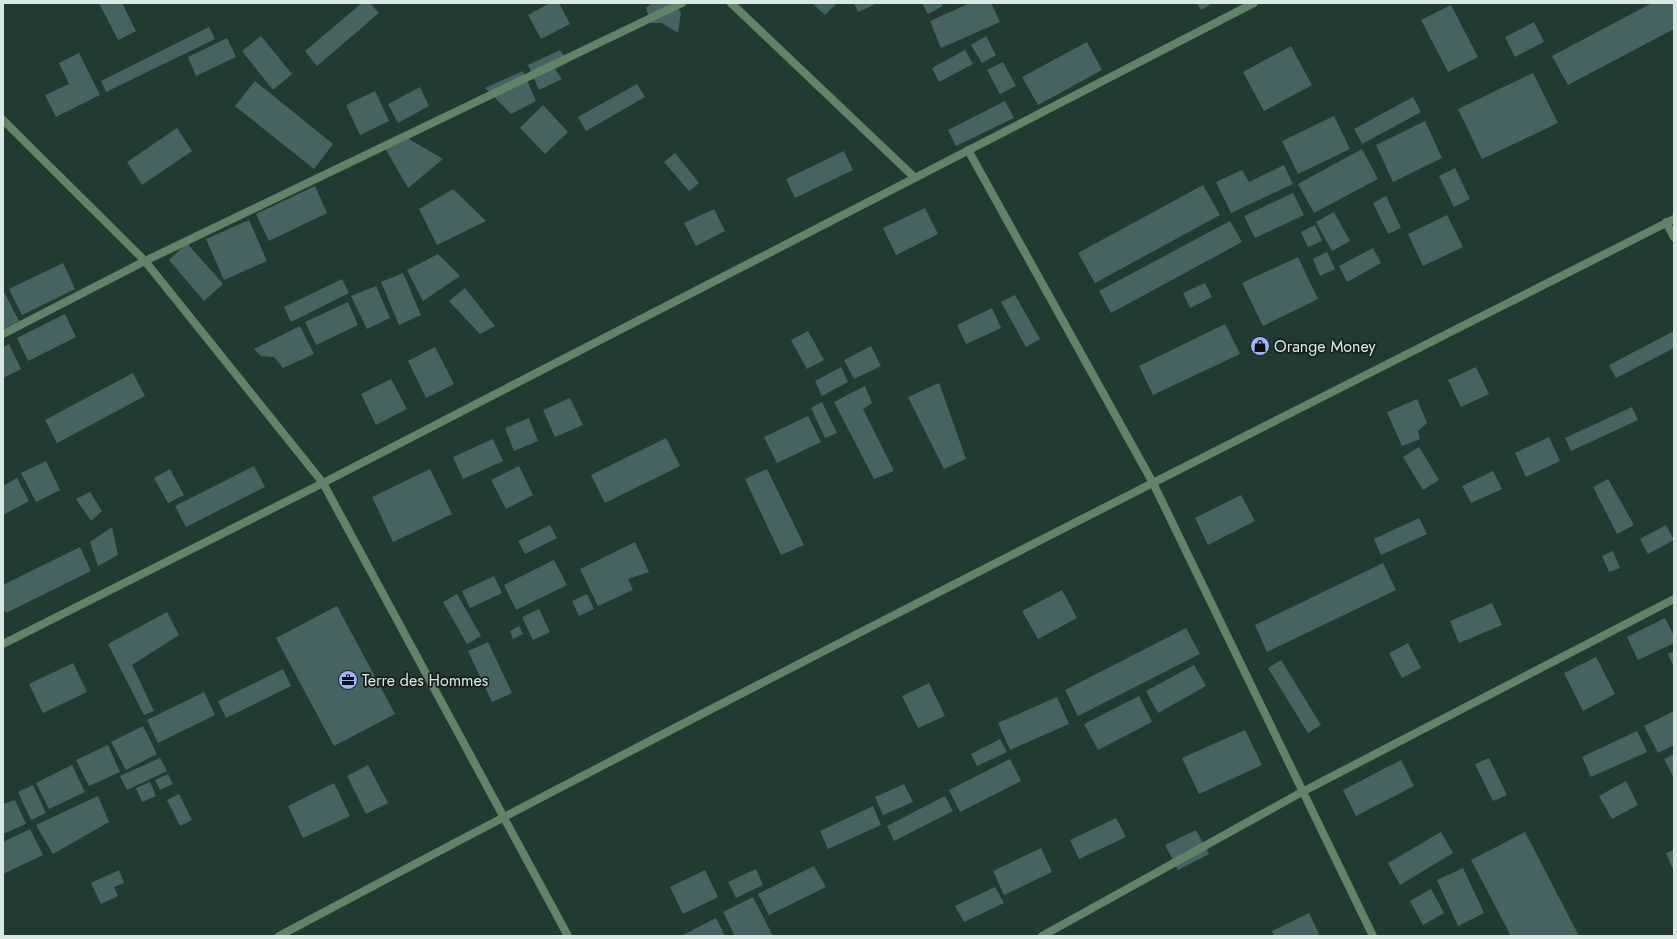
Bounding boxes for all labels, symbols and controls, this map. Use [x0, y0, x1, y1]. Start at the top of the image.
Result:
shop icon: Orange Money [1249, 335, 1271, 357]
place label: Orange Money [1274, 335, 1376, 358]
office icon: Terre des Hommes [337, 669, 359, 691]
place label: Terre des Hommes [362, 669, 488, 692]

